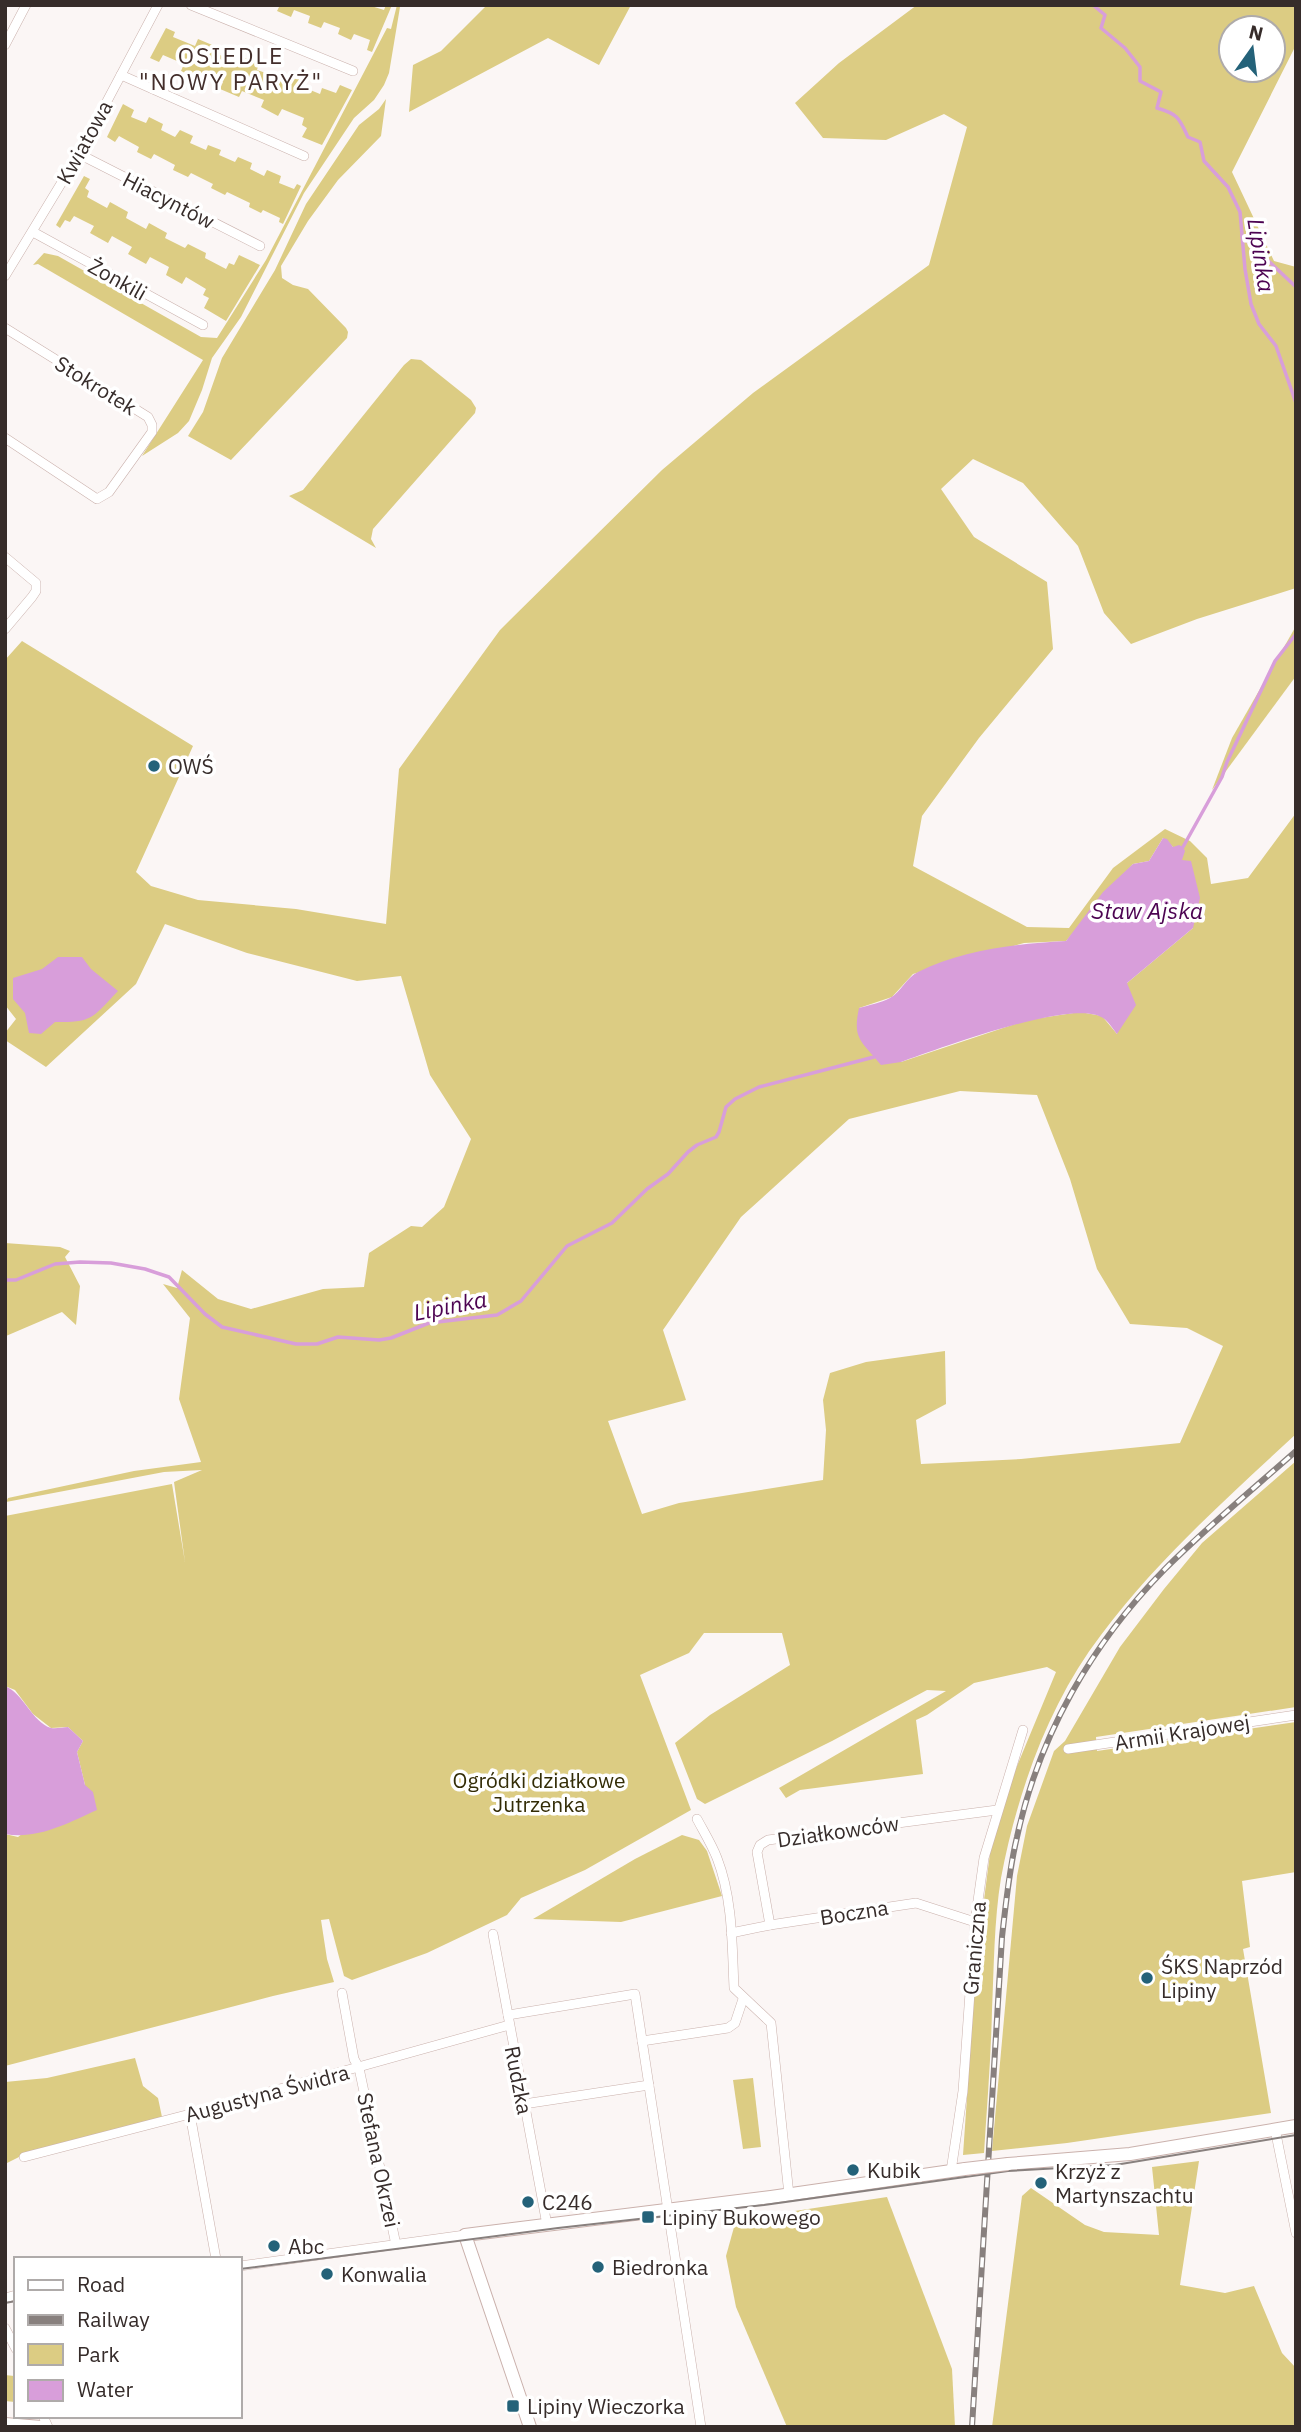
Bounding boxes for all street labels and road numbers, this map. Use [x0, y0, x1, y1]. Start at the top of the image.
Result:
street label: Kwiatowa [50, 95, 118, 189]
street label: Hiacyntów [118, 165, 220, 235]
street label: Żonkili [84, 251, 152, 307]
street label: Stokrotek [50, 349, 142, 421]
street label: Armii Krajowej [1112, 1707, 1252, 1757]
street label: Działkowców [775, 1809, 901, 1853]
street label: Boczna [818, 1893, 890, 1931]
street label: Graniczna [956, 1900, 992, 1996]
street label: Rudzka [499, 2043, 539, 2117]
street label: Augustyna Świdra [182, 2058, 352, 2128]
street label: Stefana Okrzei [351, 2090, 407, 2230]

